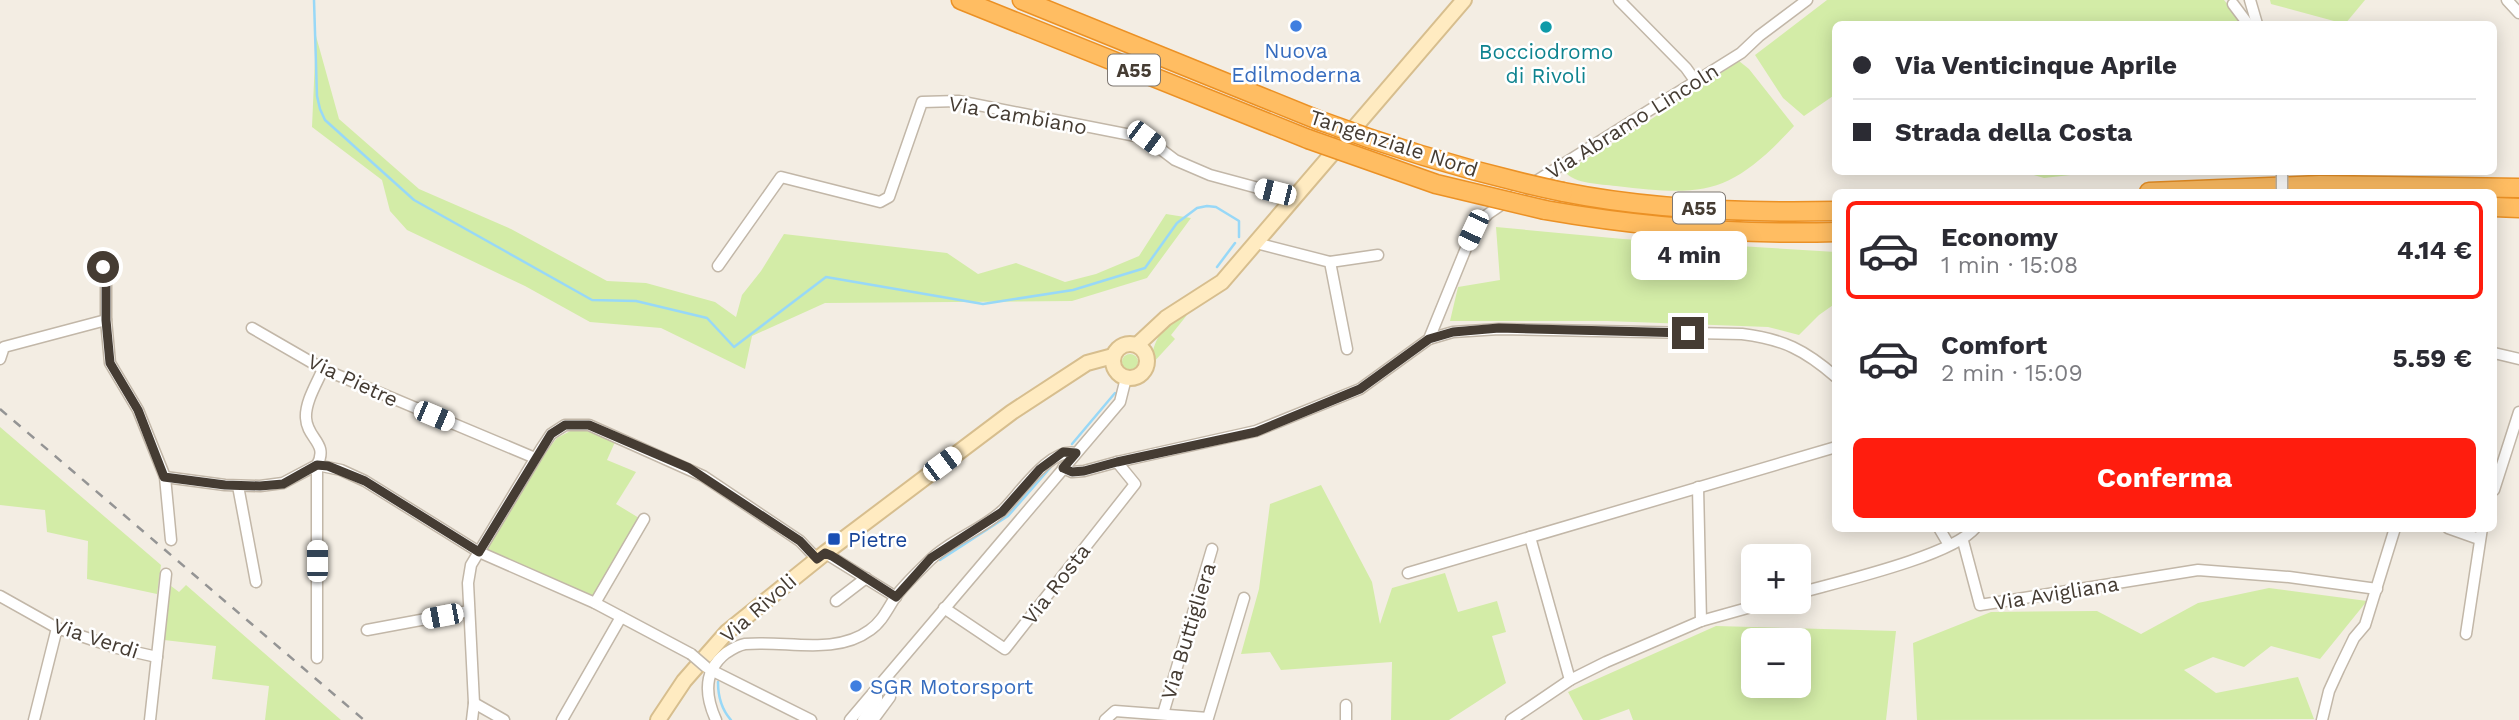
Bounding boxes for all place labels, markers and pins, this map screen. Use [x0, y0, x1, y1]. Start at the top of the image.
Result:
marker: Nuova Edilmoderna [1288, 18, 1304, 34]
marker: Bocciodromo di Rivoli [1538, 19, 1554, 35]
place label: Nuova Edilmoderna [1231, 38, 1361, 87]
place label: Bocciodromo di Rivoli [1479, 39, 1613, 88]
place label: Pietre [848, 527, 907, 552]
marker: Pietre [826, 531, 842, 547]
place label: SGR Motorsport [870, 674, 1033, 699]
marker: SGR Motorsport [848, 678, 864, 694]

